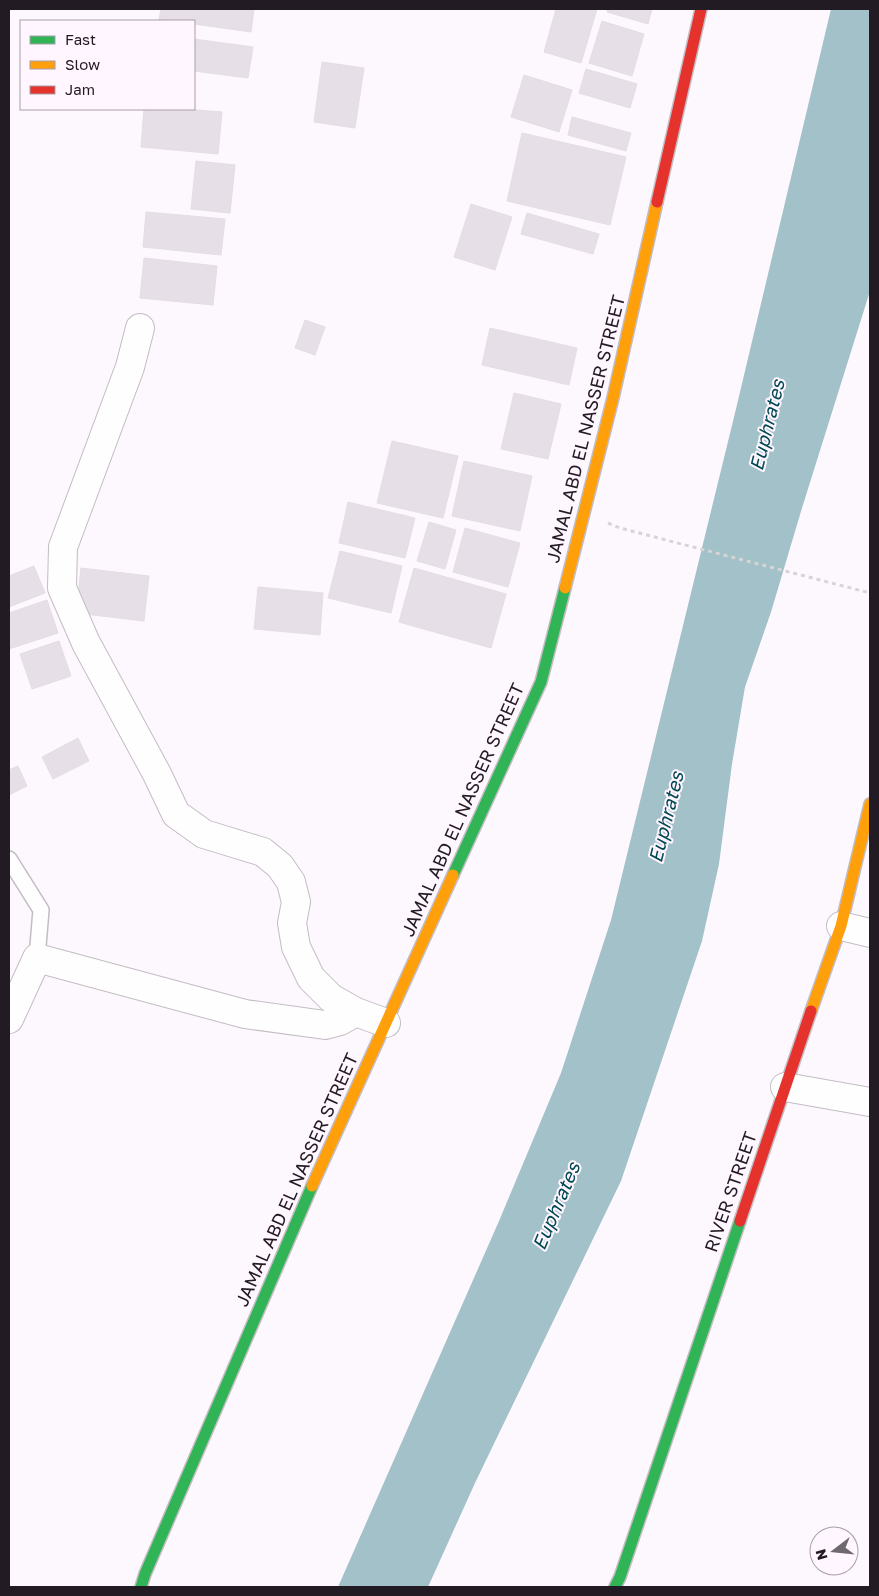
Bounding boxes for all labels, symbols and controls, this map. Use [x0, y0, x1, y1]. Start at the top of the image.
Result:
legend [20, 20, 195, 110]
text: Fast [65, 30, 96, 48]
text: Slow [65, 55, 100, 73]
text: Jam [65, 80, 95, 98]
street label: JAMAL ABD EL NASSER STREET [541, 293, 629, 565]
water label: Euphrates [744, 376, 789, 473]
street label: JAMAL ABD EL NASSER STREET [396, 679, 528, 940]
water label: Euphrates [643, 768, 688, 865]
street label: JAMAL ABD EL NASSER STREET [230, 1049, 362, 1310]
street label: RIVER STREET [699, 1129, 761, 1255]
water label: Euphrates [527, 1158, 585, 1253]
north arrow [809, 1526, 859, 1576]
text: N [811, 1547, 831, 1562]

